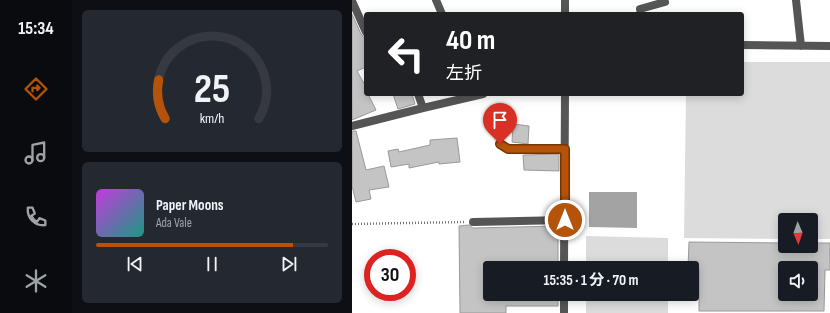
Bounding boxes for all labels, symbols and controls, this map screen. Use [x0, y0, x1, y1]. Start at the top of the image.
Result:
text: 15:34 [18, 18, 54, 39]
text: 40 m [446, 24, 495, 57]
icon: left [380, 28, 432, 80]
text: 左折 [446, 63, 482, 84]
text: 25 [194, 65, 230, 114]
icon: directions [22, 75, 50, 103]
pin [483, 103, 517, 144]
text: km/h [200, 109, 224, 126]
icon: arrive [489, 109, 511, 131]
icon: music [22, 139, 50, 167]
text: Paper Moons [156, 196, 224, 215]
position arrow [544, 199, 586, 241]
icon: phone [22, 203, 50, 231]
north arrow [778, 213, 818, 253]
map controls [778, 213, 818, 301]
text: Ada Vale [156, 215, 192, 231]
speed limit sign: 30 [364, 249, 416, 301]
icon: previous [124, 253, 146, 275]
icon: pause [201, 253, 223, 275]
icon: next [278, 253, 300, 275]
button: sound [778, 261, 818, 301]
icon: climate [22, 267, 50, 295]
text: 15:35 · 1 分 · 70 m [544, 271, 638, 290]

